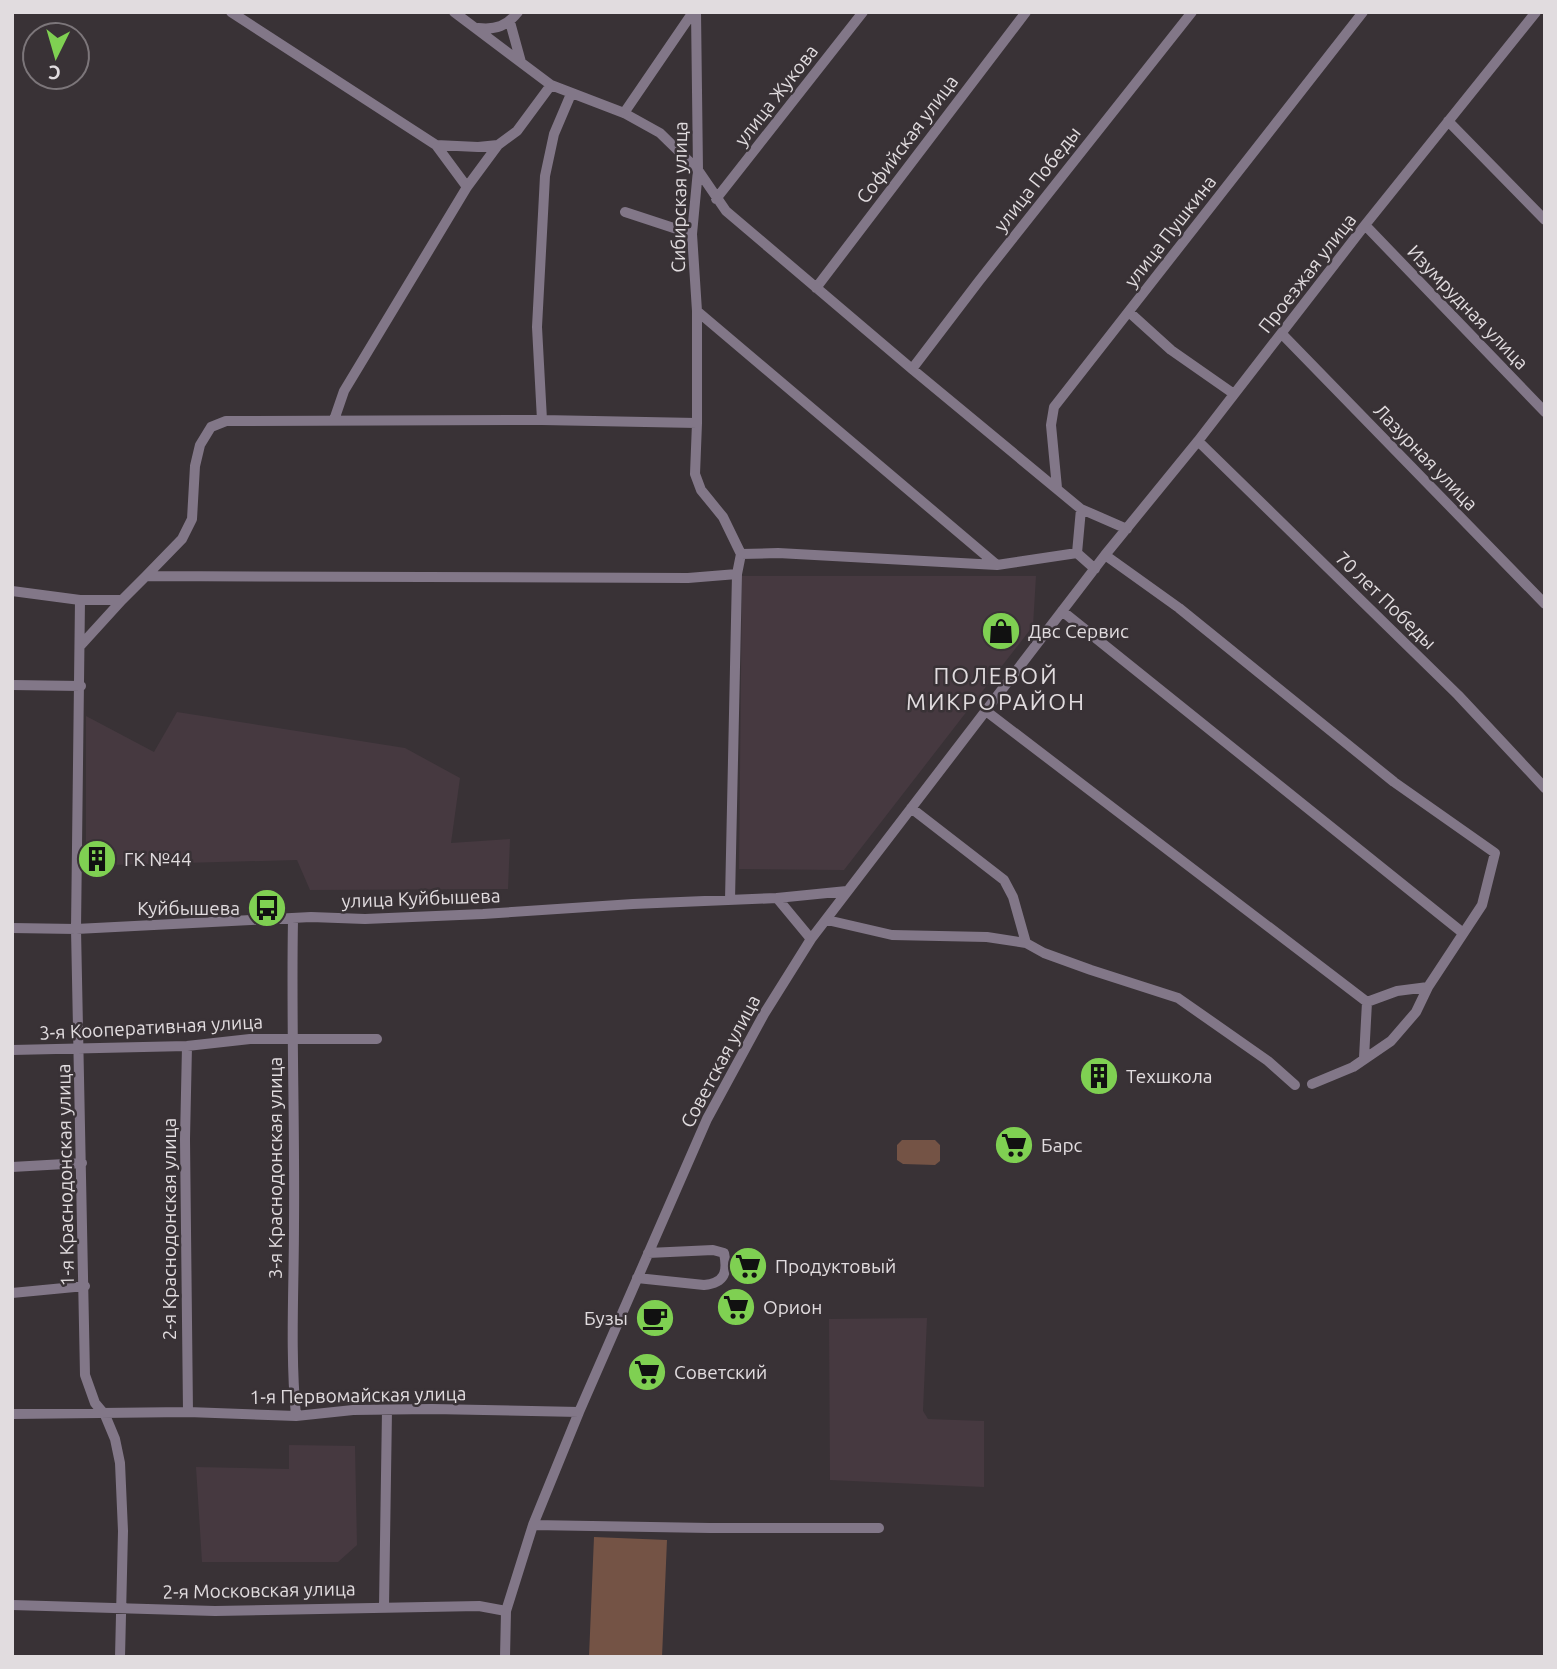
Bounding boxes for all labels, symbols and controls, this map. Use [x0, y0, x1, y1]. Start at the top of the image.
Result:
north arrow [21, 21, 91, 91]
street label: улица Жукова [730, 40, 822, 150]
text: С [48, 61, 62, 84]
street label: Софийская улица [852, 71, 962, 207]
street label: Сибирская улица [667, 121, 691, 273]
street label: улица Победы [989, 122, 1085, 236]
street label: улица Пушкина [1119, 171, 1221, 291]
street label: Проезжая улица [1254, 209, 1360, 337]
street label: Изумрудная улица [1403, 240, 1533, 374]
street label: Лазурная улица [1370, 399, 1482, 515]
street label: 70 лет Победы [1331, 546, 1441, 654]
shop icon: Двс Сервис [980, 610, 1022, 652]
place label: Двс Сервис [1028, 620, 1129, 642]
district label: ПОЛЕВОЙ МИКРОРАЙОН [906, 663, 1086, 714]
building icon: ГК №44 [76, 838, 118, 880]
place label: ГК №44 [124, 848, 192, 870]
street label: улица Куйбышева [341, 884, 501, 912]
bus stop icon: Куйбышева [246, 887, 288, 929]
place label: Куйбышева [137, 897, 240, 919]
street label: Советская улица [676, 991, 764, 1131]
street label: 3-я Кооперативная улица [38, 1010, 264, 1044]
building icon: Техшкола [1078, 1055, 1120, 1097]
street label: 3-я Краснодонская улица [264, 1057, 286, 1279]
street label: 1-я Краснодонская улица [52, 1064, 78, 1286]
place label: Техшкола [1126, 1065, 1213, 1087]
street label: 2-я Краснодонская улица [158, 1118, 180, 1340]
supermarket icon: Барс [993, 1124, 1035, 1166]
place label: Барс [1041, 1134, 1083, 1156]
supermarket icon: Продуктовый [727, 1245, 769, 1287]
place label: Продуктовый [775, 1255, 896, 1277]
supermarket icon: Орион [715, 1286, 757, 1328]
place label: Орион [763, 1296, 822, 1318]
cafe icon: Бузы [634, 1297, 676, 1339]
place label: Бузы [584, 1307, 628, 1329]
supermarket icon: Советский [626, 1351, 668, 1393]
place label: Советский [674, 1361, 767, 1383]
street label: 1-я Первомайская улица [249, 1382, 467, 1408]
street label: 2-я Московская улица [162, 1577, 356, 1603]

